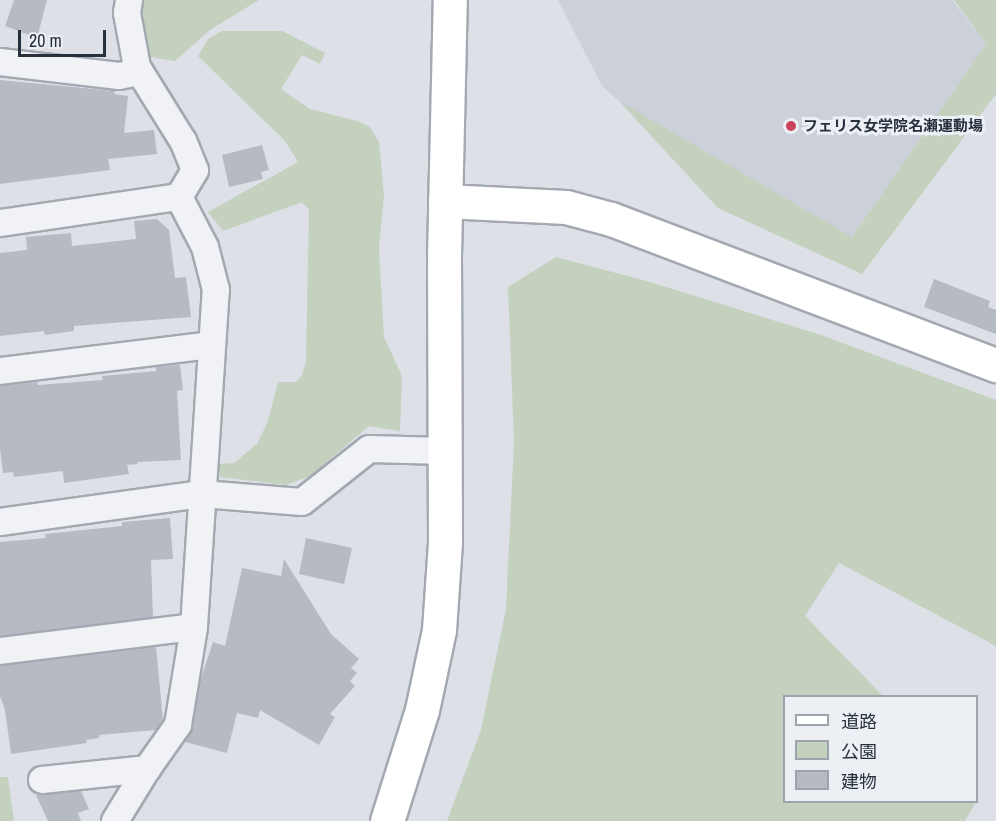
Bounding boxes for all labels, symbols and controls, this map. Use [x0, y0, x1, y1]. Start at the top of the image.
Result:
scale bar [21, 18, 110, 56]
text: 20 m [29, 28, 62, 53]
place label: フェリス女学院名瀬運動場 [803, 117, 983, 135]
marker: フェリス女学院名瀬運動場 [784, 119, 798, 133]
legend [783, 695, 978, 803]
text: 道路 [841, 709, 877, 734]
text: 公園 [841, 739, 877, 764]
text: 建物 [841, 769, 877, 794]

